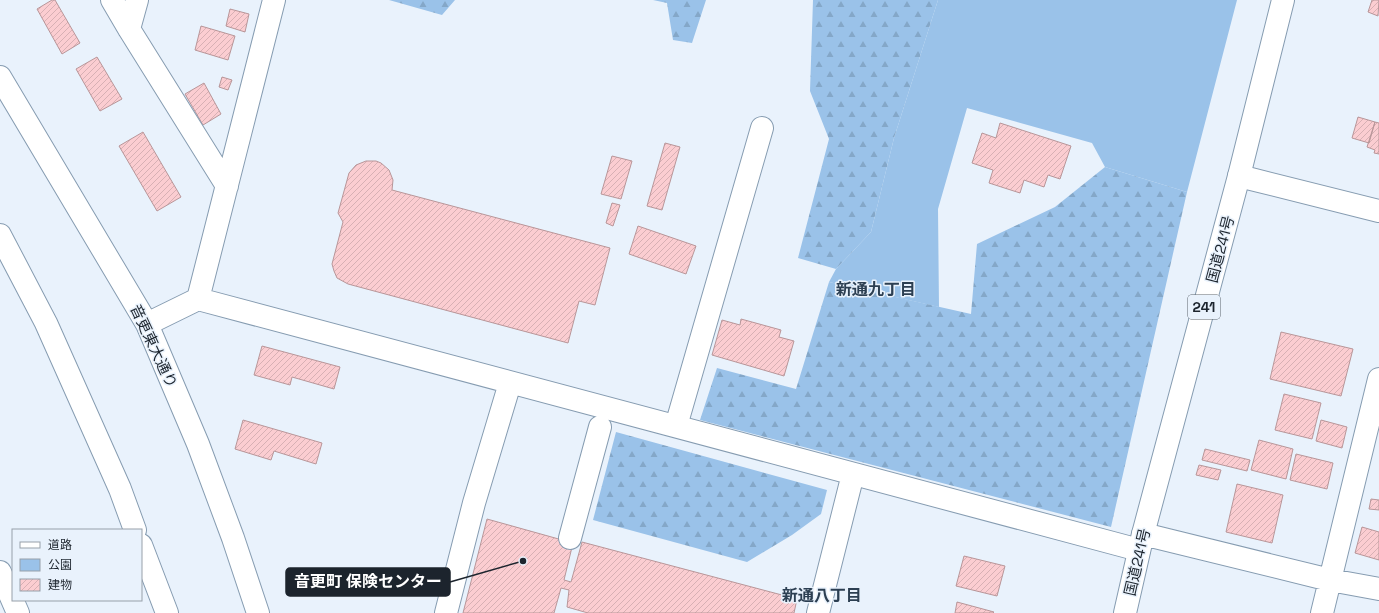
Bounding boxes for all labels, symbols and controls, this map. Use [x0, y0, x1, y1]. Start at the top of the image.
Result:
street label: 国道241号 [1202, 213, 1238, 285]
district label: 新通九丁目 [836, 279, 916, 300]
road number: 241 [1188, 295, 1220, 319]
street label: 音更東大通り [126, 301, 182, 391]
street label: 国道241号 [1120, 526, 1154, 598]
legend [12, 529, 142, 601]
text: 道路 [48, 537, 72, 553]
text: 公園 [48, 557, 72, 573]
callout: 音更町 保険センター [286, 568, 450, 596]
text: 音更町 保険センター [294, 571, 442, 592]
text: 建物 [48, 577, 72, 593]
district label: 新通八丁目 [782, 585, 862, 606]

